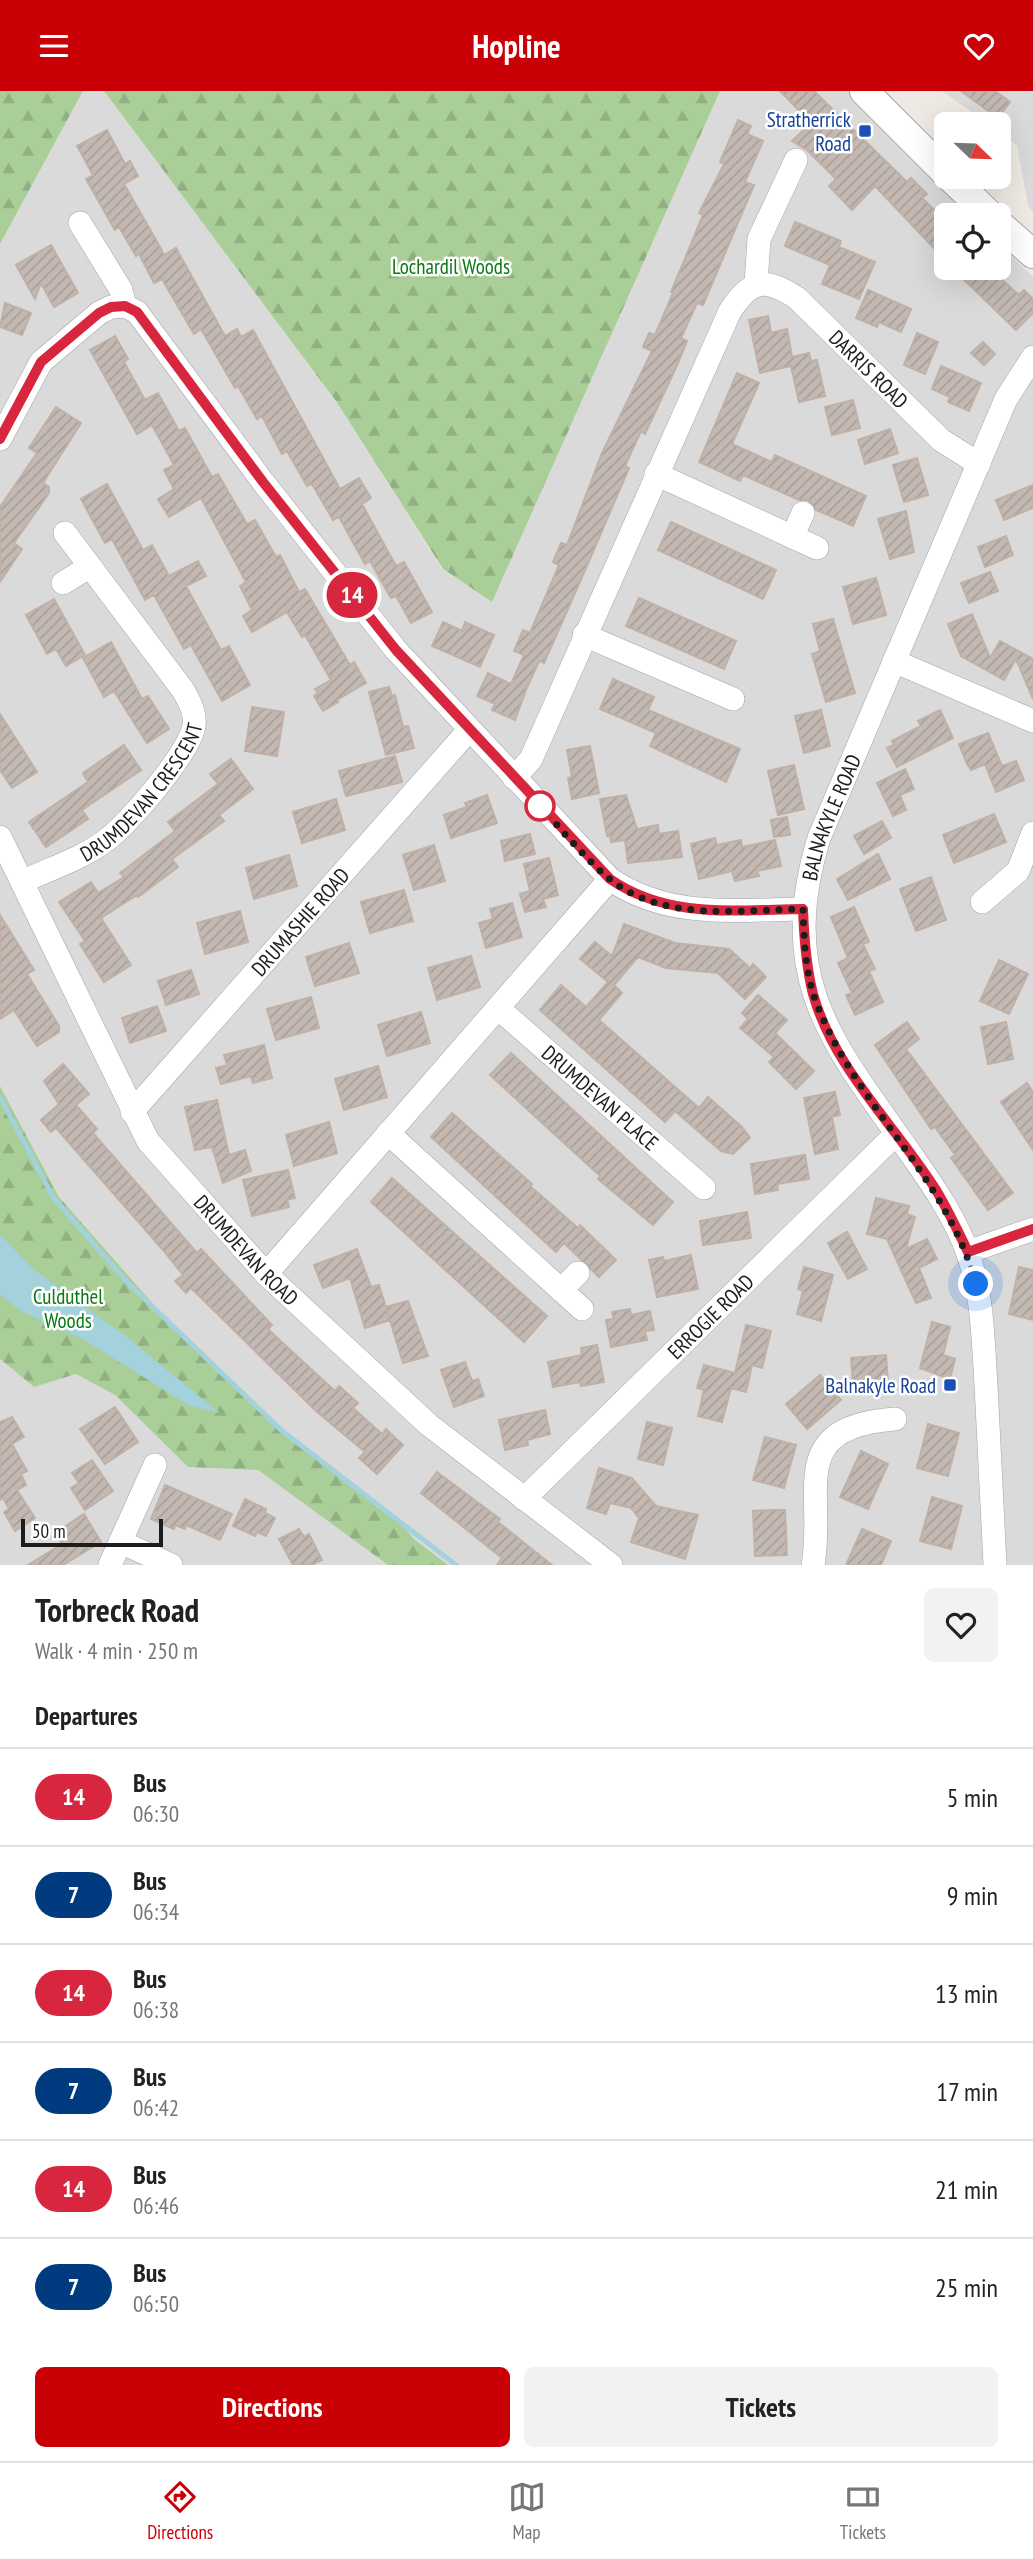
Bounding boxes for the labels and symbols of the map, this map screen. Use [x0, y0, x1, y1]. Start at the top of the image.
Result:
place label: Stratherrick Road [767, 106, 851, 157]
north arrow [934, 112, 1012, 189]
marker: Stratherrick Road [857, 123, 873, 139]
park label: Lochardil Woods [392, 253, 510, 280]
street label: DARRIS ROAD [824, 324, 914, 414]
line badge: 14 [320, 572, 384, 618]
street label: DRUMDEVAN CRESCENT [75, 719, 208, 867]
street label: BALNAKYLE ROAD [795, 750, 867, 883]
unlabelled marker [525, 791, 555, 821]
street label: DRUMASHIE ROAD [245, 862, 355, 981]
street label: DRUMDEVAN PLACE [536, 1039, 664, 1156]
street label: DRUMDEVAN ROAD [188, 1189, 304, 1311]
your location [958, 1266, 993, 1301]
street label: ERROGIE ROAD [661, 1268, 759, 1365]
park label: Culduthel Woods [33, 1283, 103, 1334]
place label: Balnakyle Road [825, 1372, 936, 1399]
marker: Balnakyle Road [942, 1377, 958, 1393]
scale bar [21, 1516, 163, 1548]

